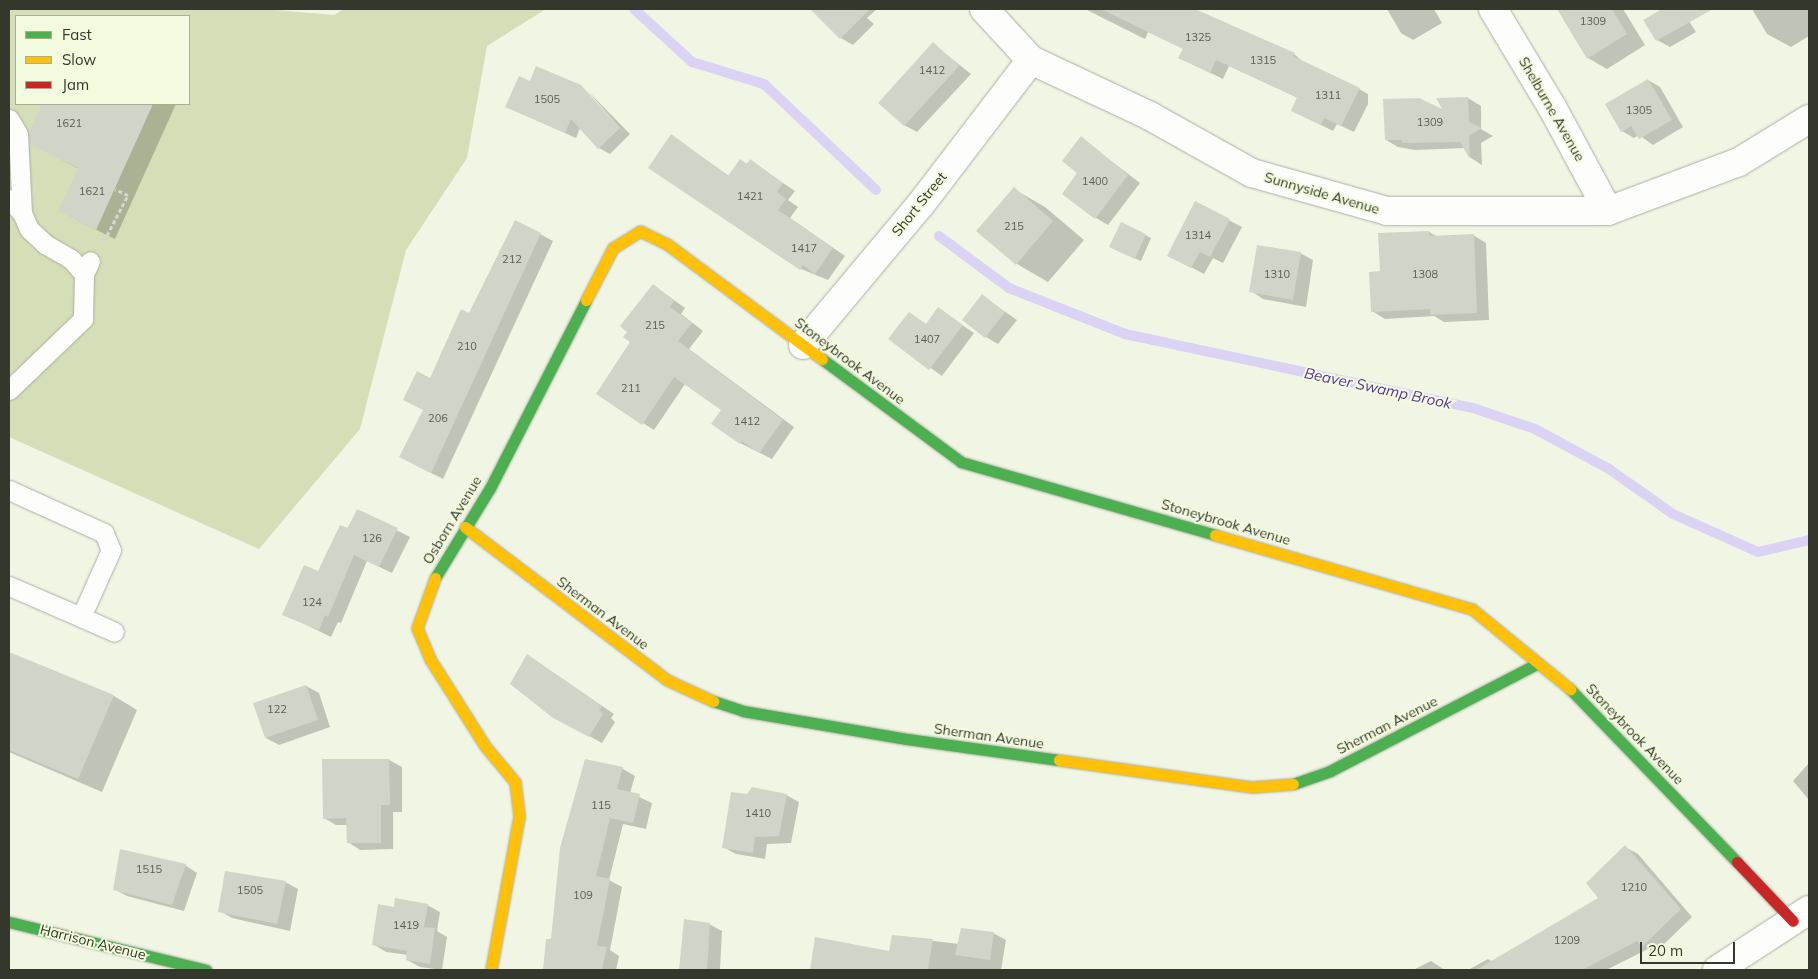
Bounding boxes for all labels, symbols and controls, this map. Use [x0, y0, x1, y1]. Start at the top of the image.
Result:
house number: 1309 [1580, 14, 1606, 28]
legend [15, 15, 190, 105]
text: Fast [62, 25, 92, 44]
house number: 1325 [1185, 30, 1211, 44]
text: Slow [62, 50, 96, 69]
house number: 1315 [1250, 53, 1276, 67]
street label: Shelburne Avenue [1515, 54, 1589, 164]
house number: 1412 [919, 63, 945, 77]
text: Jam [62, 75, 89, 94]
house number: 1311 [1315, 88, 1341, 102]
house number: 1505 [534, 92, 560, 106]
house number: 1305 [1626, 103, 1652, 117]
house number: 1309 [1417, 115, 1443, 129]
house number: 1621 [56, 116, 82, 130]
street label: Short Street [888, 169, 950, 239]
street label: Sunnyside Avenue [1262, 169, 1382, 217]
house number: 1400 [1082, 174, 1108, 188]
house number: 1621 [79, 184, 105, 198]
house number: 1421 [737, 189, 763, 203]
house number: 215 [1004, 219, 1024, 233]
house number: 1314 [1185, 228, 1211, 242]
house number: 1417 [791, 241, 817, 255]
house number: 212 [502, 252, 522, 266]
house number: 1310 [1264, 267, 1290, 281]
house number: 1308 [1412, 267, 1438, 281]
street label: Stoneybrook Avenue [792, 314, 908, 408]
house number: 215 [645, 318, 665, 332]
house number: 1407 [914, 332, 940, 346]
house number: 210 [457, 339, 477, 353]
water label: Beaver Swamp Brook [1303, 364, 1453, 412]
house number: 211 [621, 381, 641, 395]
house number: 206 [428, 411, 448, 425]
house number: 1412 [734, 414, 760, 428]
street label: Osborn Avenue [419, 473, 485, 567]
street label: Stoneybrook Avenue [1159, 495, 1293, 549]
house number: 126 [362, 531, 382, 545]
street label: Sherman Avenue [554, 573, 652, 653]
house number: 124 [302, 595, 322, 609]
street label: Stoneybrook Avenue [1583, 680, 1687, 788]
street label: Sherman Avenue [1334, 692, 1440, 758]
house number: 122 [267, 702, 287, 716]
street label: Sherman Avenue [933, 720, 1045, 752]
house number: 115 [591, 798, 611, 812]
house number: 1410 [745, 806, 771, 820]
house number: 1515 [136, 862, 162, 876]
house number: 1210 [1621, 880, 1647, 894]
house number: 1505 [237, 883, 263, 897]
house number: 109 [573, 888, 593, 902]
house number: 1419 [393, 918, 419, 932]
street label: Harrison Avenue [38, 921, 148, 963]
scale bar [1643, 932, 1738, 964]
house number: 1209 [1554, 933, 1580, 947]
text: 20 m [1648, 941, 1683, 960]

